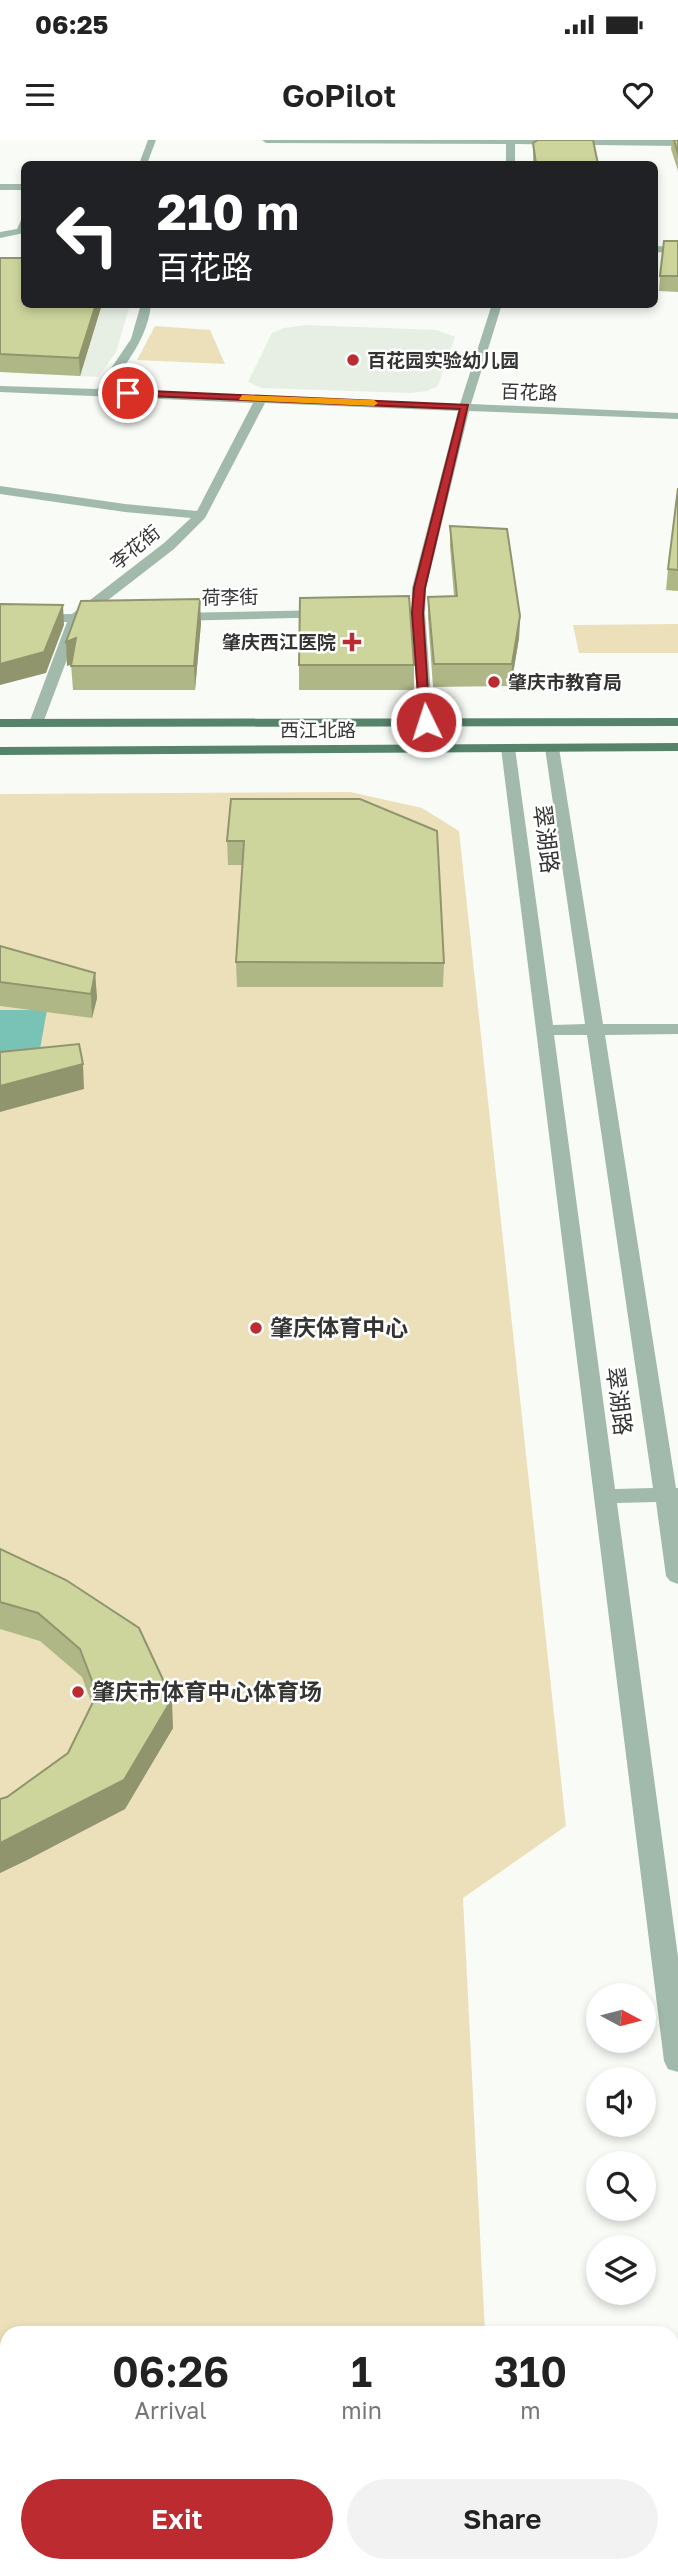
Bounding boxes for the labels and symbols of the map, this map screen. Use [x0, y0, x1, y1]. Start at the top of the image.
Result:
place label: 百花园实验幼儿园 [367, 348, 519, 371]
marker: 百花园实验幼儿园 [345, 352, 361, 368]
pin [98, 363, 158, 423]
street label: 百花路 [500, 379, 558, 404]
street label: 李花街 [105, 520, 164, 573]
street label: 荷李街 [201, 585, 259, 608]
place label: 肇庆西江医院 [222, 630, 336, 653]
marker: 肇庆西江医院 [342, 632, 362, 652]
place label: 肇庆市教育局 [508, 670, 622, 693]
marker: 肇庆市教育局 [486, 674, 502, 690]
position arrow [389, 685, 463, 759]
street label: 西江北路 [280, 718, 356, 741]
street label: 翠湖路 [529, 803, 565, 875]
place label: 肇庆体育中心 [270, 1313, 408, 1341]
marker: 肇庆体育中心 [248, 1320, 264, 1336]
street label: 翠湖路 [602, 1365, 638, 1437]
place label: 肇庆市体育中心体育场 [92, 1677, 322, 1705]
marker: 肇庆市体育中心体育场 [70, 1684, 86, 1700]
north arrow [586, 1983, 656, 2053]

